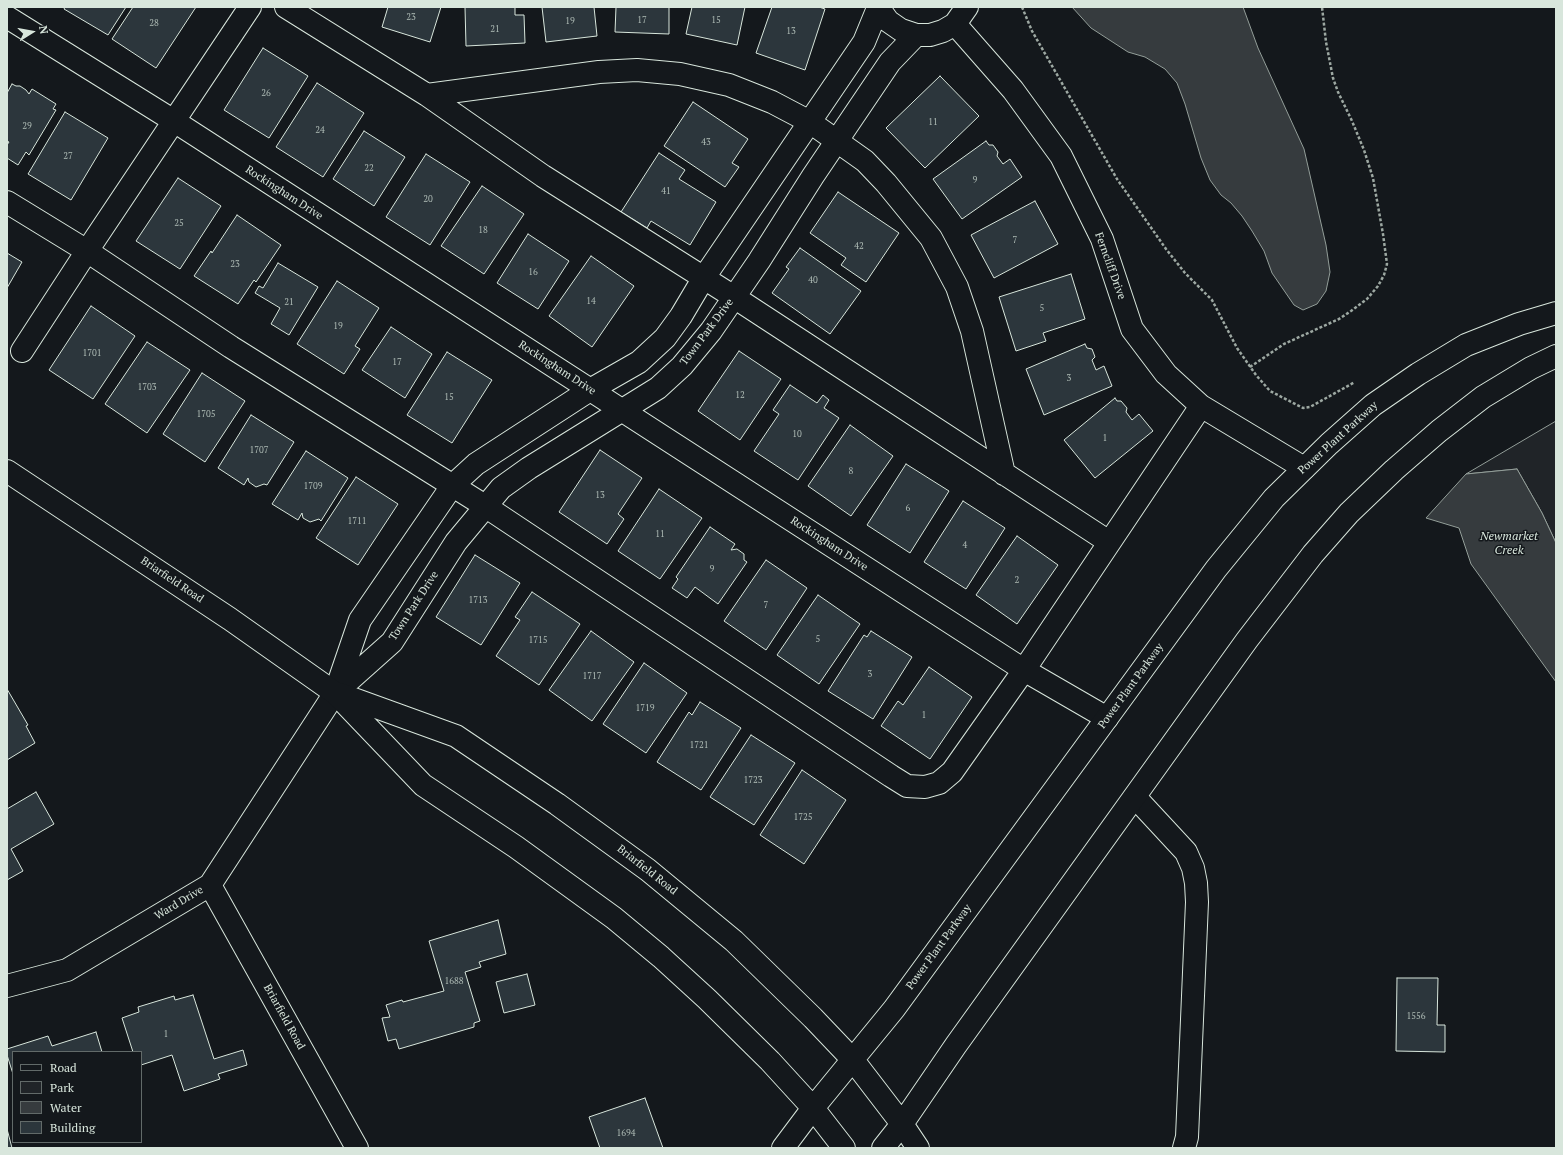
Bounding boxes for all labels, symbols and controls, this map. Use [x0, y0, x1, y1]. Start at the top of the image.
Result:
north arrow [12, 12, 52, 52]
house number: 23 [406, 12, 416, 22]
house number: 17 [637, 15, 647, 25]
house number: 15 [711, 15, 721, 25]
house number: 19 [565, 16, 575, 26]
house number: 28 [149, 18, 159, 28]
text: N [36, 24, 51, 35]
house number: 21 [490, 24, 500, 34]
house number: 13 [786, 26, 796, 36]
house number: 26 [261, 88, 271, 98]
house number: 11 [928, 117, 938, 127]
house number: 29 [22, 121, 32, 131]
house number: 24 [315, 125, 325, 135]
house number: 43 [701, 137, 711, 147]
house number: 27 [63, 151, 73, 161]
street label: Rockingham Drive [243, 163, 325, 223]
house number: 22 [364, 163, 374, 173]
house number: 9 [973, 175, 977, 185]
house number: 41 [661, 186, 671, 196]
house number: 20 [423, 194, 433, 204]
house number: 25 [174, 218, 184, 228]
house number: 18 [478, 225, 488, 235]
street label: Ferncliff Drive [1092, 231, 1128, 301]
house number: 7 [1013, 235, 1017, 245]
house number: 42 [854, 241, 864, 251]
house number: 23 [230, 259, 240, 269]
house number: 16 [528, 267, 538, 277]
house number: 40 [808, 275, 818, 285]
house number: 14 [586, 296, 596, 306]
street label: Town Park Drive [678, 296, 736, 368]
house number: 21 [284, 297, 294, 307]
house number: 5 [1040, 303, 1044, 313]
house number: 19 [333, 321, 343, 331]
street label: Rockingham Drive [516, 338, 598, 398]
house number: 1701 [82, 348, 102, 358]
house number: 17 [392, 357, 402, 367]
house number: 3 [1067, 373, 1071, 383]
house number: 1703 [137, 382, 157, 392]
house number: 12 [735, 390, 745, 400]
house number: 15 [444, 392, 454, 402]
street label: Power Plant Parkway [1296, 399, 1380, 477]
house number: 1705 [196, 409, 216, 419]
house number: 10 [792, 429, 802, 439]
house number: 1 [1103, 433, 1107, 443]
house number: 1707 [249, 445, 269, 455]
house number: 8 [849, 466, 853, 476]
house number: 1709 [303, 481, 323, 491]
house number: 13 [595, 490, 605, 500]
house number: 6 [906, 503, 910, 513]
street label: Rockingham Drive [788, 514, 870, 574]
house number: 1711 [347, 516, 367, 526]
house number: 11 [655, 529, 665, 539]
water label: Newmarket Creek [1480, 530, 1538, 558]
house number: 4 [963, 540, 967, 550]
street label: Briarfield Road [138, 554, 206, 606]
house number: 9 [710, 564, 714, 574]
street label: Town Park Drive [387, 569, 441, 643]
house number: 2 [1015, 575, 1019, 585]
house number: 1713 [468, 595, 488, 605]
house number: 7 [764, 600, 768, 610]
house number: 5 [816, 634, 820, 644]
house number: 1715 [528, 635, 548, 645]
street label: Power Plant Parkway [1096, 641, 1166, 731]
house number: 3 [868, 669, 872, 679]
house number: 1717 [582, 671, 602, 681]
house number: 1719 [635, 703, 655, 713]
house number: 1 [922, 710, 926, 720]
house number: 1721 [689, 740, 709, 750]
house number: 1723 [743, 775, 763, 785]
house number: 1725 [793, 812, 813, 822]
street label: Briarfield Road [614, 842, 680, 898]
street label: Ward Drive [152, 883, 206, 923]
street label: Power Plant Parkway [904, 902, 974, 992]
house number: 1688 [444, 976, 464, 986]
street label: Briarfield Road [261, 982, 307, 1052]
house number: 1556 [1406, 1011, 1426, 1021]
house number: 1 [164, 1029, 168, 1039]
legend [12, 1051, 142, 1143]
text: Road [50, 1060, 77, 1075]
text: Park [50, 1080, 74, 1095]
text: Water [50, 1100, 82, 1115]
text: Building [50, 1120, 95, 1135]
house number: 1694 [616, 1128, 636, 1138]

